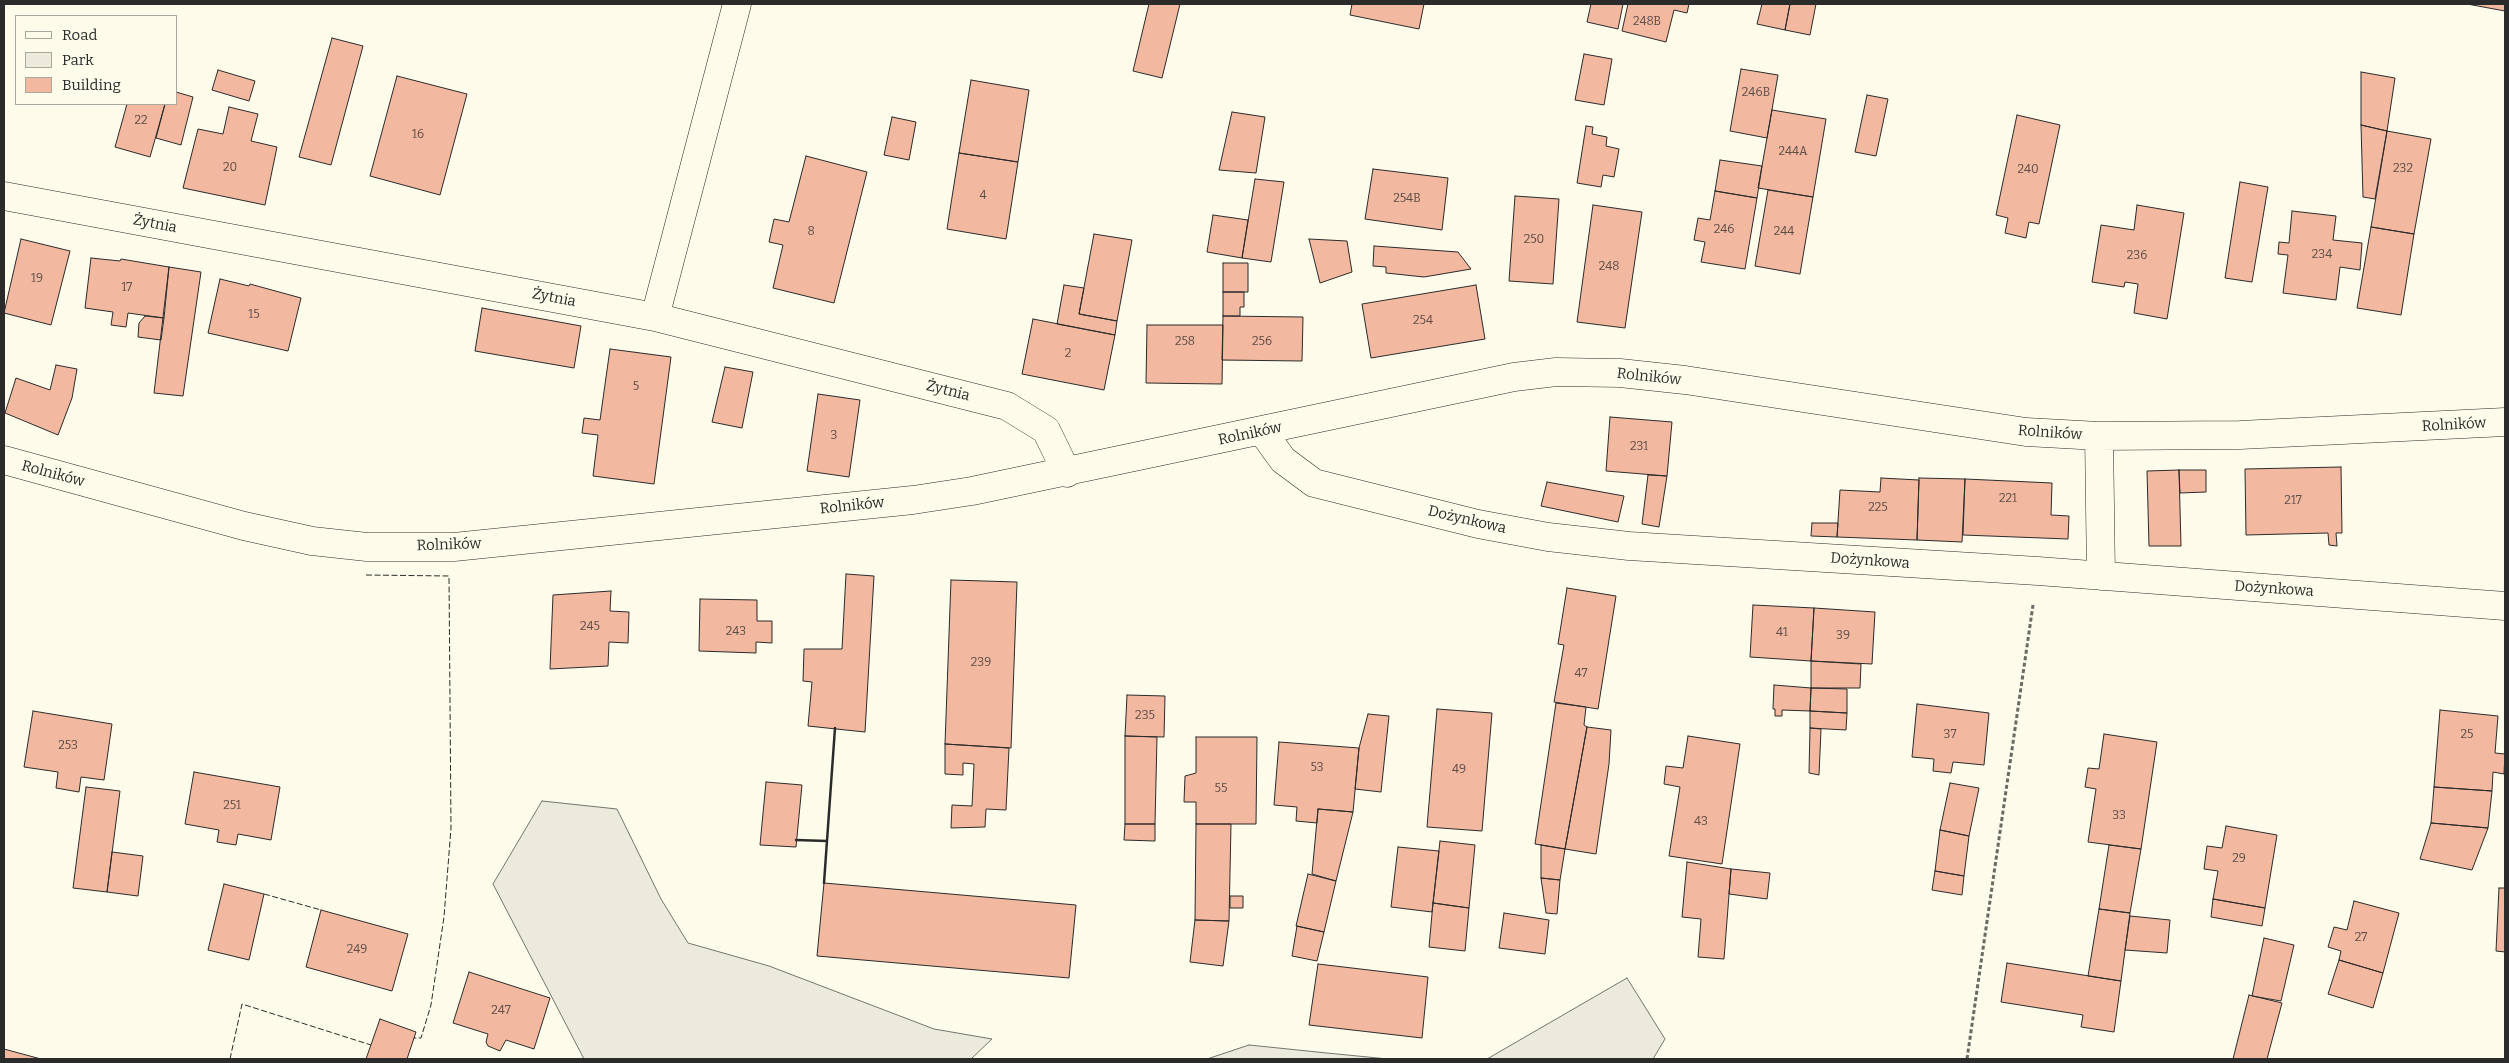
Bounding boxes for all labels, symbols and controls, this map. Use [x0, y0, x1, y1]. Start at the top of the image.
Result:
legend [15, 15, 178, 105]
house number: 248B [1633, 15, 1661, 29]
text: Road [62, 26, 97, 44]
text: Park [62, 51, 94, 69]
text: Building [62, 76, 121, 94]
house number: 246B [1742, 86, 1770, 100]
house number: 22 [134, 114, 148, 128]
house number: 16 [412, 128, 424, 142]
house number: 244A [1778, 145, 1808, 159]
house number: 20 [223, 161, 237, 175]
house number: 232 [2393, 162, 2413, 176]
house number: 240 [2017, 163, 2039, 177]
house number: 4 [979, 189, 987, 203]
house number: 254B [1393, 192, 1421, 206]
street label: Żytnia [132, 211, 178, 237]
house number: 246 [1714, 223, 1734, 237]
house number: 8 [807, 225, 815, 239]
house number: 244 [1774, 225, 1794, 239]
house number: 250 [1524, 233, 1544, 247]
house number: 234 [2312, 248, 2332, 262]
house number: 236 [2127, 249, 2147, 263]
house number: 248 [1599, 260, 1619, 274]
house number: 19 [31, 272, 43, 286]
house number: 17 [122, 281, 132, 295]
street label: Żytnia [531, 285, 577, 311]
house number: 15 [248, 308, 260, 322]
house number: 254 [1413, 314, 1433, 328]
house number: 258 [1175, 335, 1195, 349]
house number: 256 [1252, 335, 1272, 349]
house number: 2 [1065, 347, 1071, 361]
street label: Rolników [1616, 365, 1682, 389]
street label: Żytnia [924, 377, 972, 405]
house number: 5 [633, 380, 639, 394]
street label: Rolników [2421, 414, 2487, 436]
street label: Rolników [1216, 418, 1284, 450]
street label: Rolników [2017, 422, 2083, 444]
house number: 3 [831, 429, 837, 443]
house number: 231 [1630, 440, 1648, 454]
street label: Rolników [19, 457, 87, 491]
house number: 221 [1999, 492, 2017, 506]
street label: Rolników [819, 494, 885, 518]
house number: 217 [2284, 494, 2302, 508]
house number: 225 [1868, 501, 1888, 515]
street label: Dożynkowa [1426, 502, 1508, 538]
street label: Rolników [416, 535, 482, 555]
street label: Dożynkowa [1830, 549, 1910, 573]
street label: Dożynkowa [2234, 577, 2314, 601]
house number: 245 [580, 620, 600, 634]
house number: 243 [726, 625, 746, 639]
house number: 41 [1776, 626, 1788, 640]
house number: 39 [1836, 629, 1850, 643]
house number: 239 [971, 656, 991, 670]
house number: 47 [1575, 667, 1587, 681]
house number: 235 [1135, 709, 1155, 723]
house number: 37 [1944, 728, 1956, 742]
house number: 25 [2461, 728, 2473, 742]
house number: 253 [58, 739, 78, 753]
house number: 53 [1311, 761, 1323, 775]
house number: 49 [1452, 763, 1466, 777]
house number: 55 [1215, 782, 1227, 796]
house number: 251 [223, 799, 241, 813]
house number: 33 [2112, 809, 2126, 823]
house number: 43 [1694, 815, 1708, 829]
house number: 29 [2232, 852, 2246, 866]
house number: 27 [2355, 931, 2367, 945]
house number: 249 [347, 943, 367, 957]
house number: 247 [491, 1004, 511, 1018]

